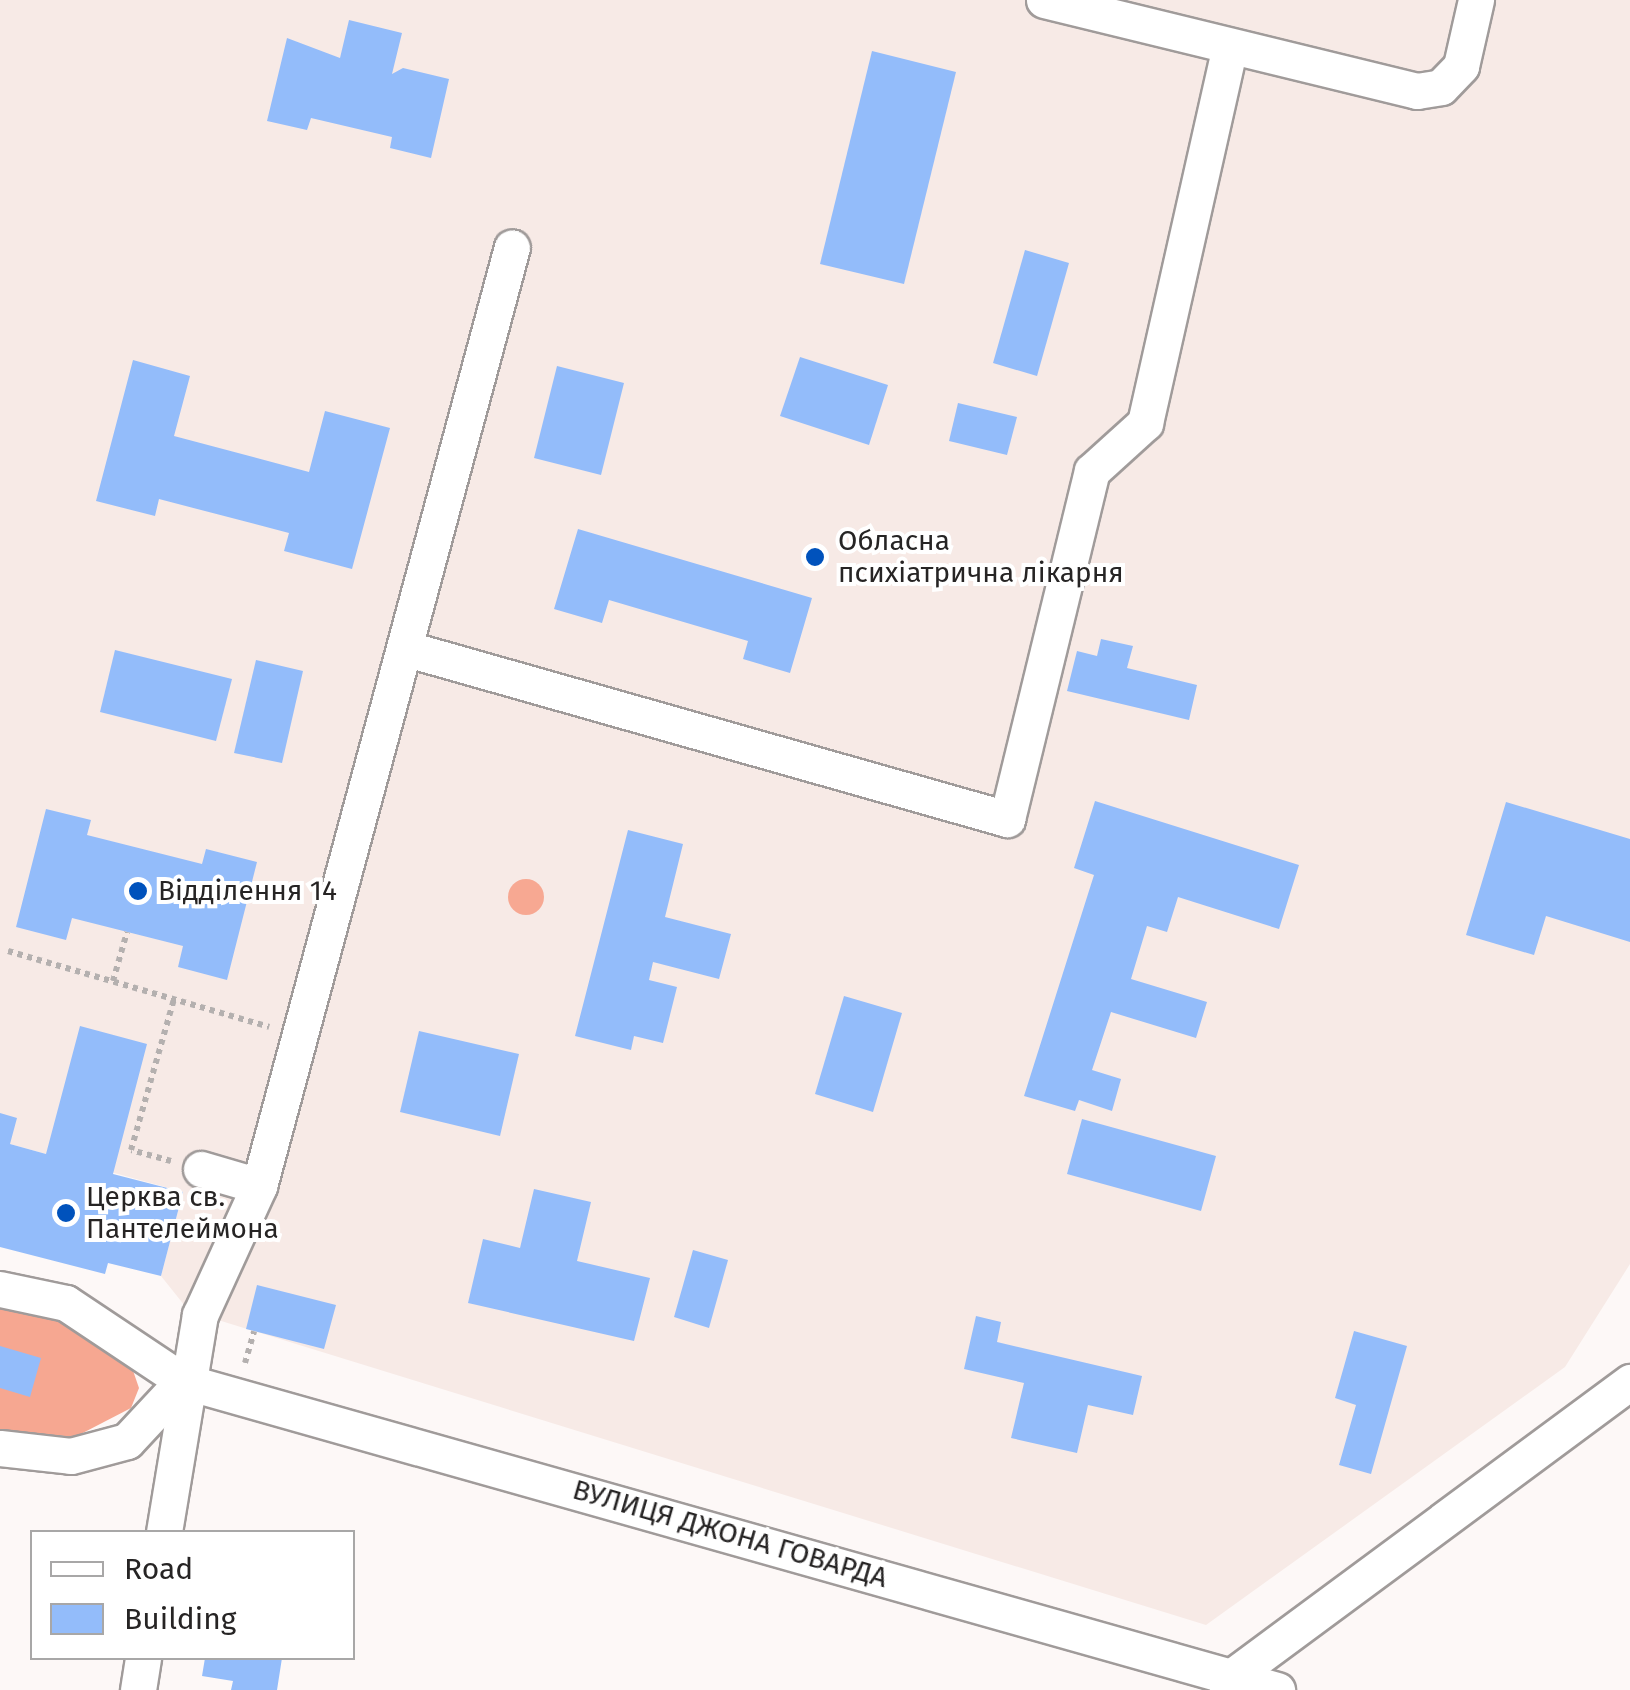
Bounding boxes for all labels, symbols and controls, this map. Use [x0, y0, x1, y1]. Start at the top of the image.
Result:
place label: Обласна психіатрична лікарня [838, 524, 1124, 590]
marker: Обласна психіатрична лікарня [802, 544, 828, 570]
place label: Відділення 14 [158, 874, 337, 908]
marker: Відділення 14 [127, 880, 149, 902]
place label: Церква св. Пантелеймона [86, 1180, 279, 1246]
marker: Церква св. Пантелеймона [55, 1202, 77, 1224]
street label: ВУЛИЦЯ ДЖОНА ГОВАРДА [569, 1473, 891, 1595]
legend [30, 1530, 355, 1660]
text: Road [124, 1551, 193, 1587]
text: Building [124, 1601, 236, 1637]

